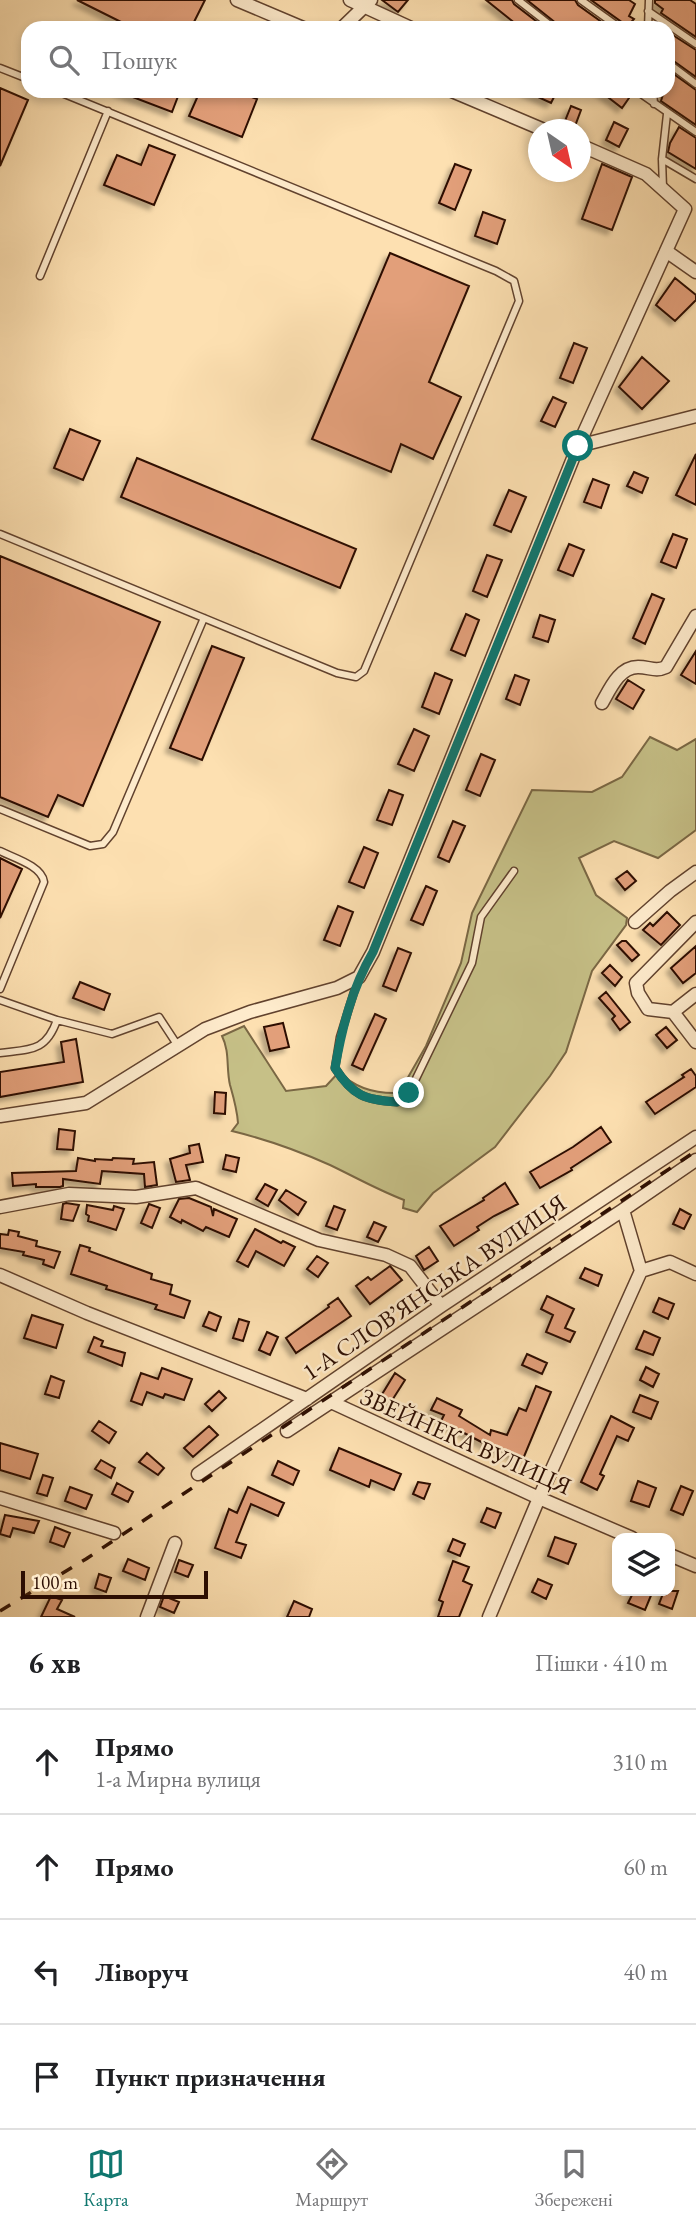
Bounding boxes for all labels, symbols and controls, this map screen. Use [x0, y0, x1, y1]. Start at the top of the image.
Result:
search box [21, 21, 675, 98]
icon: search [45, 41, 83, 79]
text: Пошук [101, 43, 177, 77]
north arrow [528, 119, 591, 182]
route start [562, 430, 593, 461]
route end [393, 1077, 424, 1108]
street label: 1-А СЛОВ’ЯНСЬКА ВУЛИЦЯ [296, 1187, 572, 1387]
street label: ЗВЕЙНЕКА ВУЛИЦЯ [356, 1381, 576, 1501]
map controls [612, 1533, 675, 1596]
button: layers [612, 1533, 675, 1596]
scale bar [21, 1568, 208, 1600]
text: 100 m [32, 1570, 78, 1595]
text: 6 хв [28, 1643, 81, 1682]
text: Пішки · 410 m [535, 1648, 668, 1678]
text: Прямо [95, 1730, 174, 1764]
icon: ahead [28, 1743, 66, 1781]
text: 310 m [612, 1747, 668, 1777]
text: 1-а Мирна вулиця [95, 1764, 261, 1794]
icon: ahead [28, 1848, 66, 1886]
text: Прямо [95, 1850, 174, 1884]
text: 60 m [623, 1852, 668, 1882]
icon: left [28, 1953, 66, 1991]
text: Ліворуч [95, 1955, 189, 1989]
text: 40 m [623, 1957, 668, 1987]
icon: arrive [28, 2058, 66, 2096]
text: Пункт призначення [95, 2060, 326, 2094]
tab: Карта [83, 2145, 129, 2212]
tab: Маршрут [295, 2145, 368, 2212]
tab: Збережені [535, 2145, 613, 2212]

